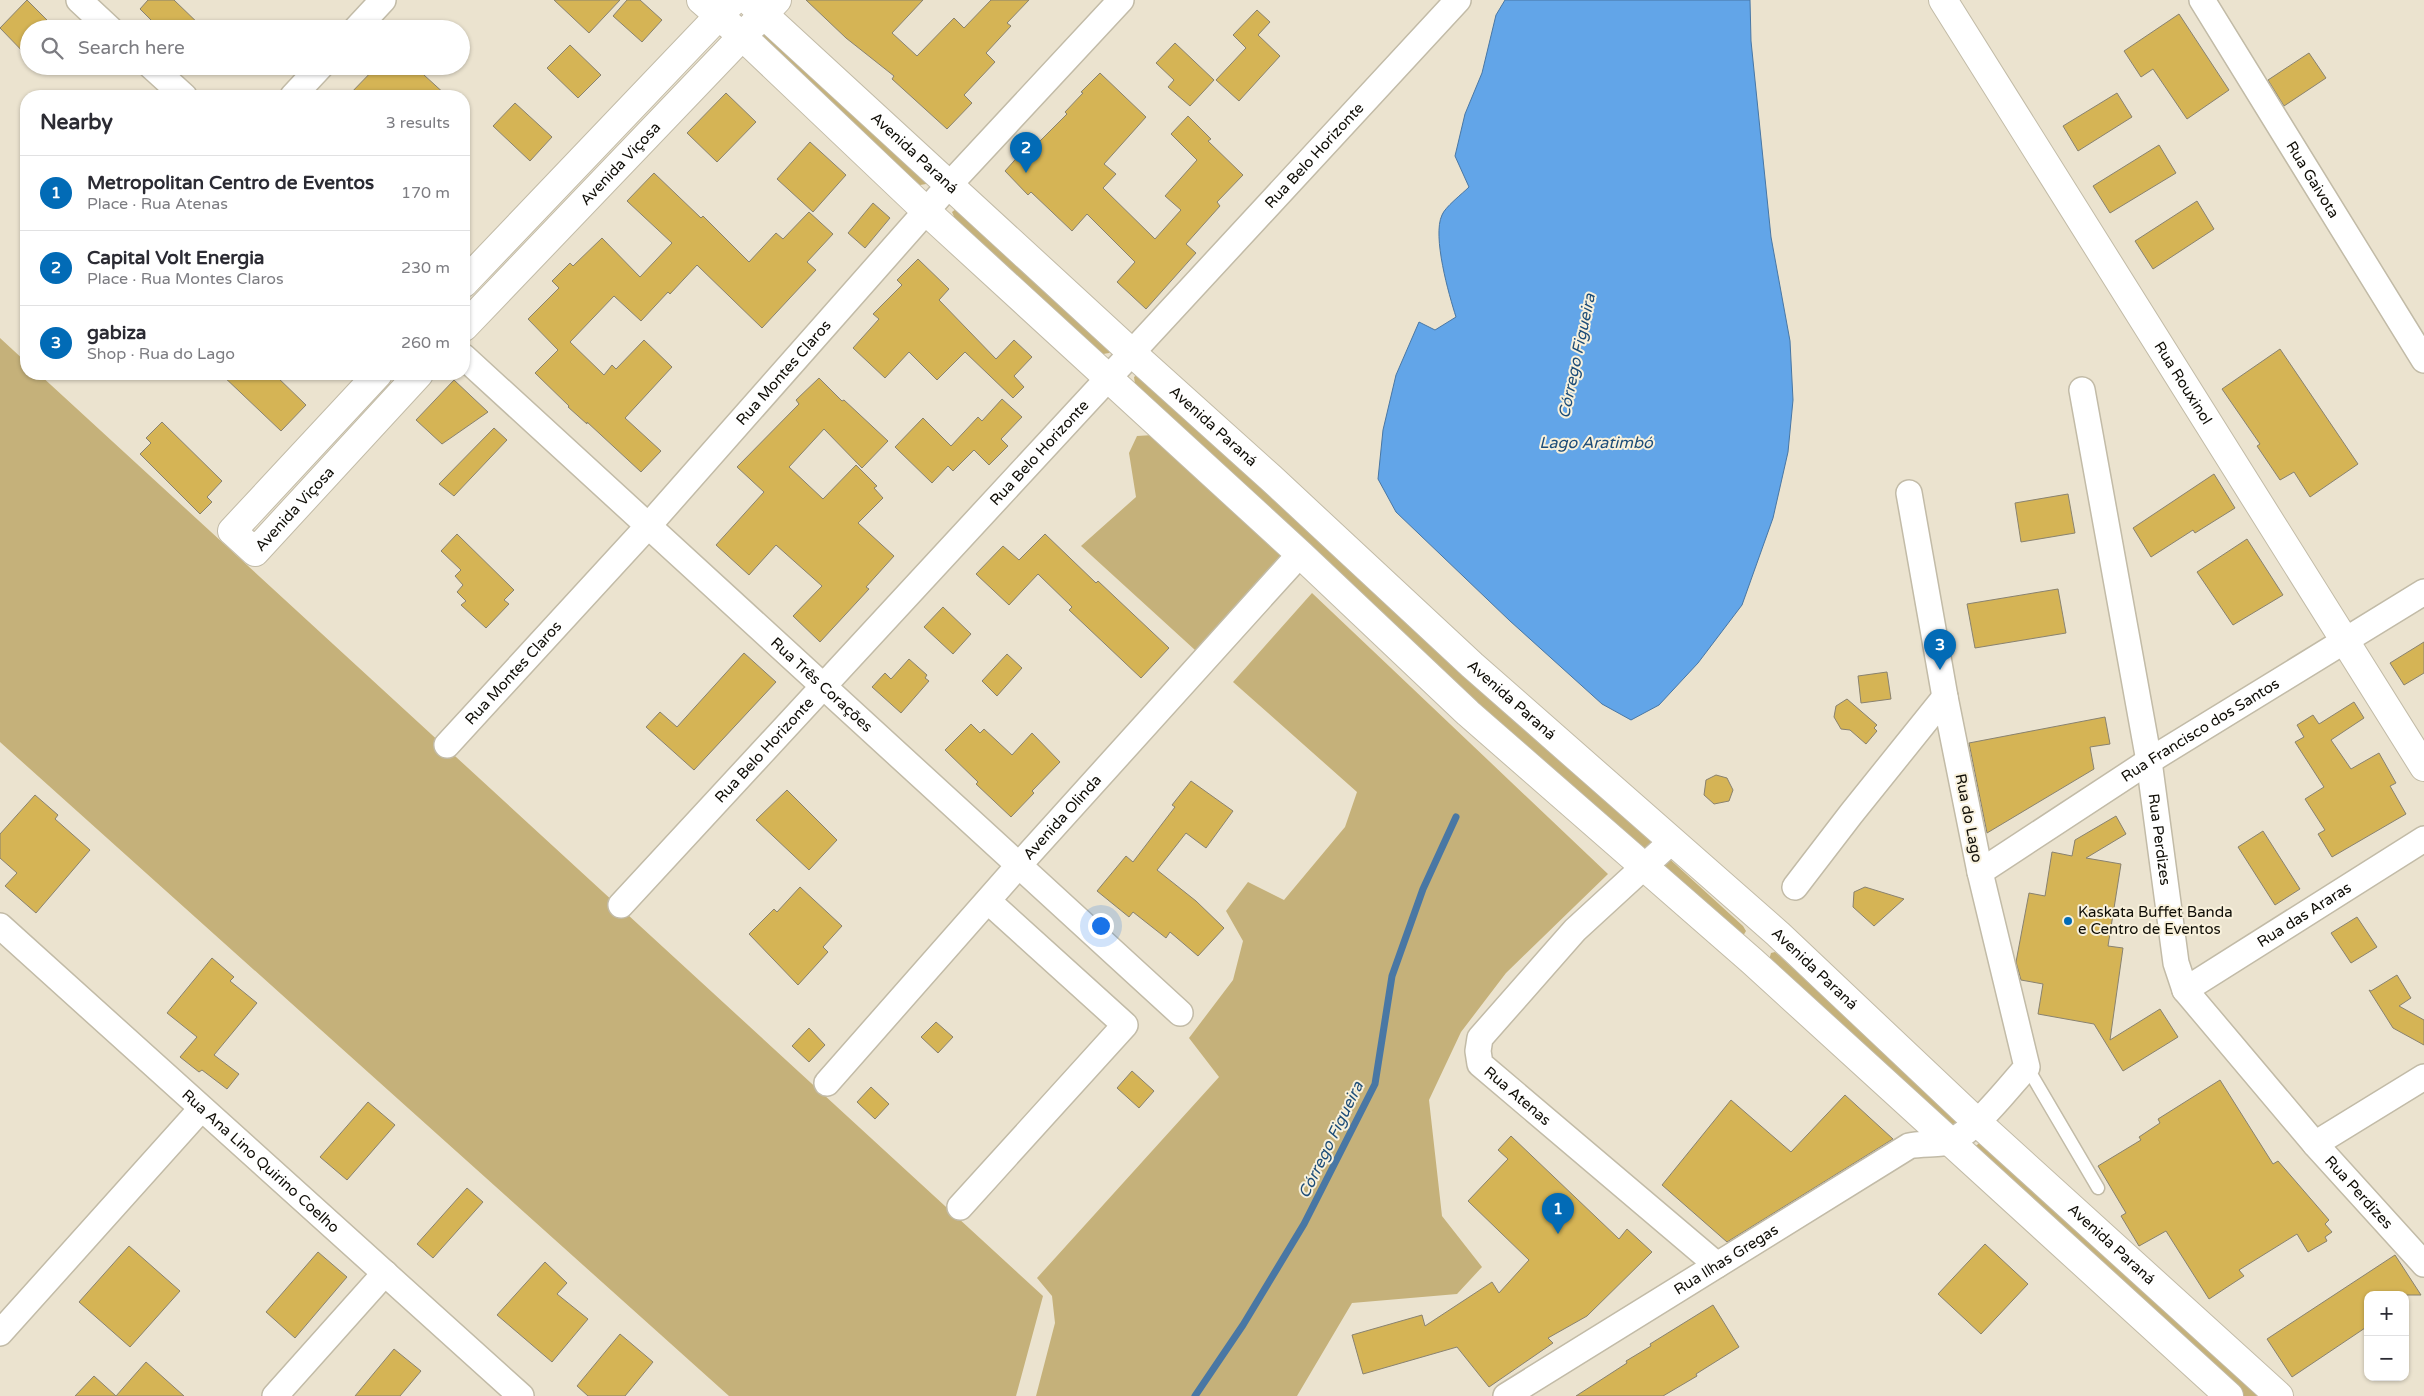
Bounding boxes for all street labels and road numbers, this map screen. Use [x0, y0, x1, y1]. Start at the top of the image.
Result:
street label: Rua Belo Horizonte [1261, 99, 1367, 212]
street label: Avenida Paraná [867, 109, 962, 197]
street label: Avenida Viçosa [576, 118, 664, 209]
street label: Rua Gaivota [2282, 138, 2343, 221]
street label: Rua Montes Claros [732, 316, 835, 429]
street label: Rua Rouxinol [2150, 338, 2216, 428]
street label: Avenida Paraná [1166, 382, 1261, 470]
street label: Rua Belo Horizonte [986, 396, 1092, 509]
street label: Avenida Viçosa [251, 463, 338, 555]
street label: Rua Montes Claros [461, 617, 565, 728]
street label: Rua Três Corações [767, 633, 876, 736]
street label: Avenida Paraná [1464, 656, 1560, 744]
street label: Rua Francisco dos Santos [2118, 674, 2282, 786]
street label: Rua Belo Horizonte [711, 694, 817, 807]
street label: Avenida Olinda [1019, 771, 1105, 863]
street label: Rua do Lago [1952, 772, 1986, 864]
street label: Rua Perdizes [2144, 792, 2175, 886]
street label: Rua das Araras [2254, 878, 2355, 951]
street label: Avenida Paraná [1768, 924, 1861, 1014]
street label: Rua Atenas [1480, 1062, 1555, 1129]
street label: Rua Ana Lino Quirino Coelho [178, 1086, 343, 1237]
street label: Rua Perdizes [2321, 1152, 2397, 1233]
street label: Avenida Paraná [2064, 1200, 2159, 1288]
street label: Rua Ilhas Gregas [1671, 1220, 1782, 1299]

